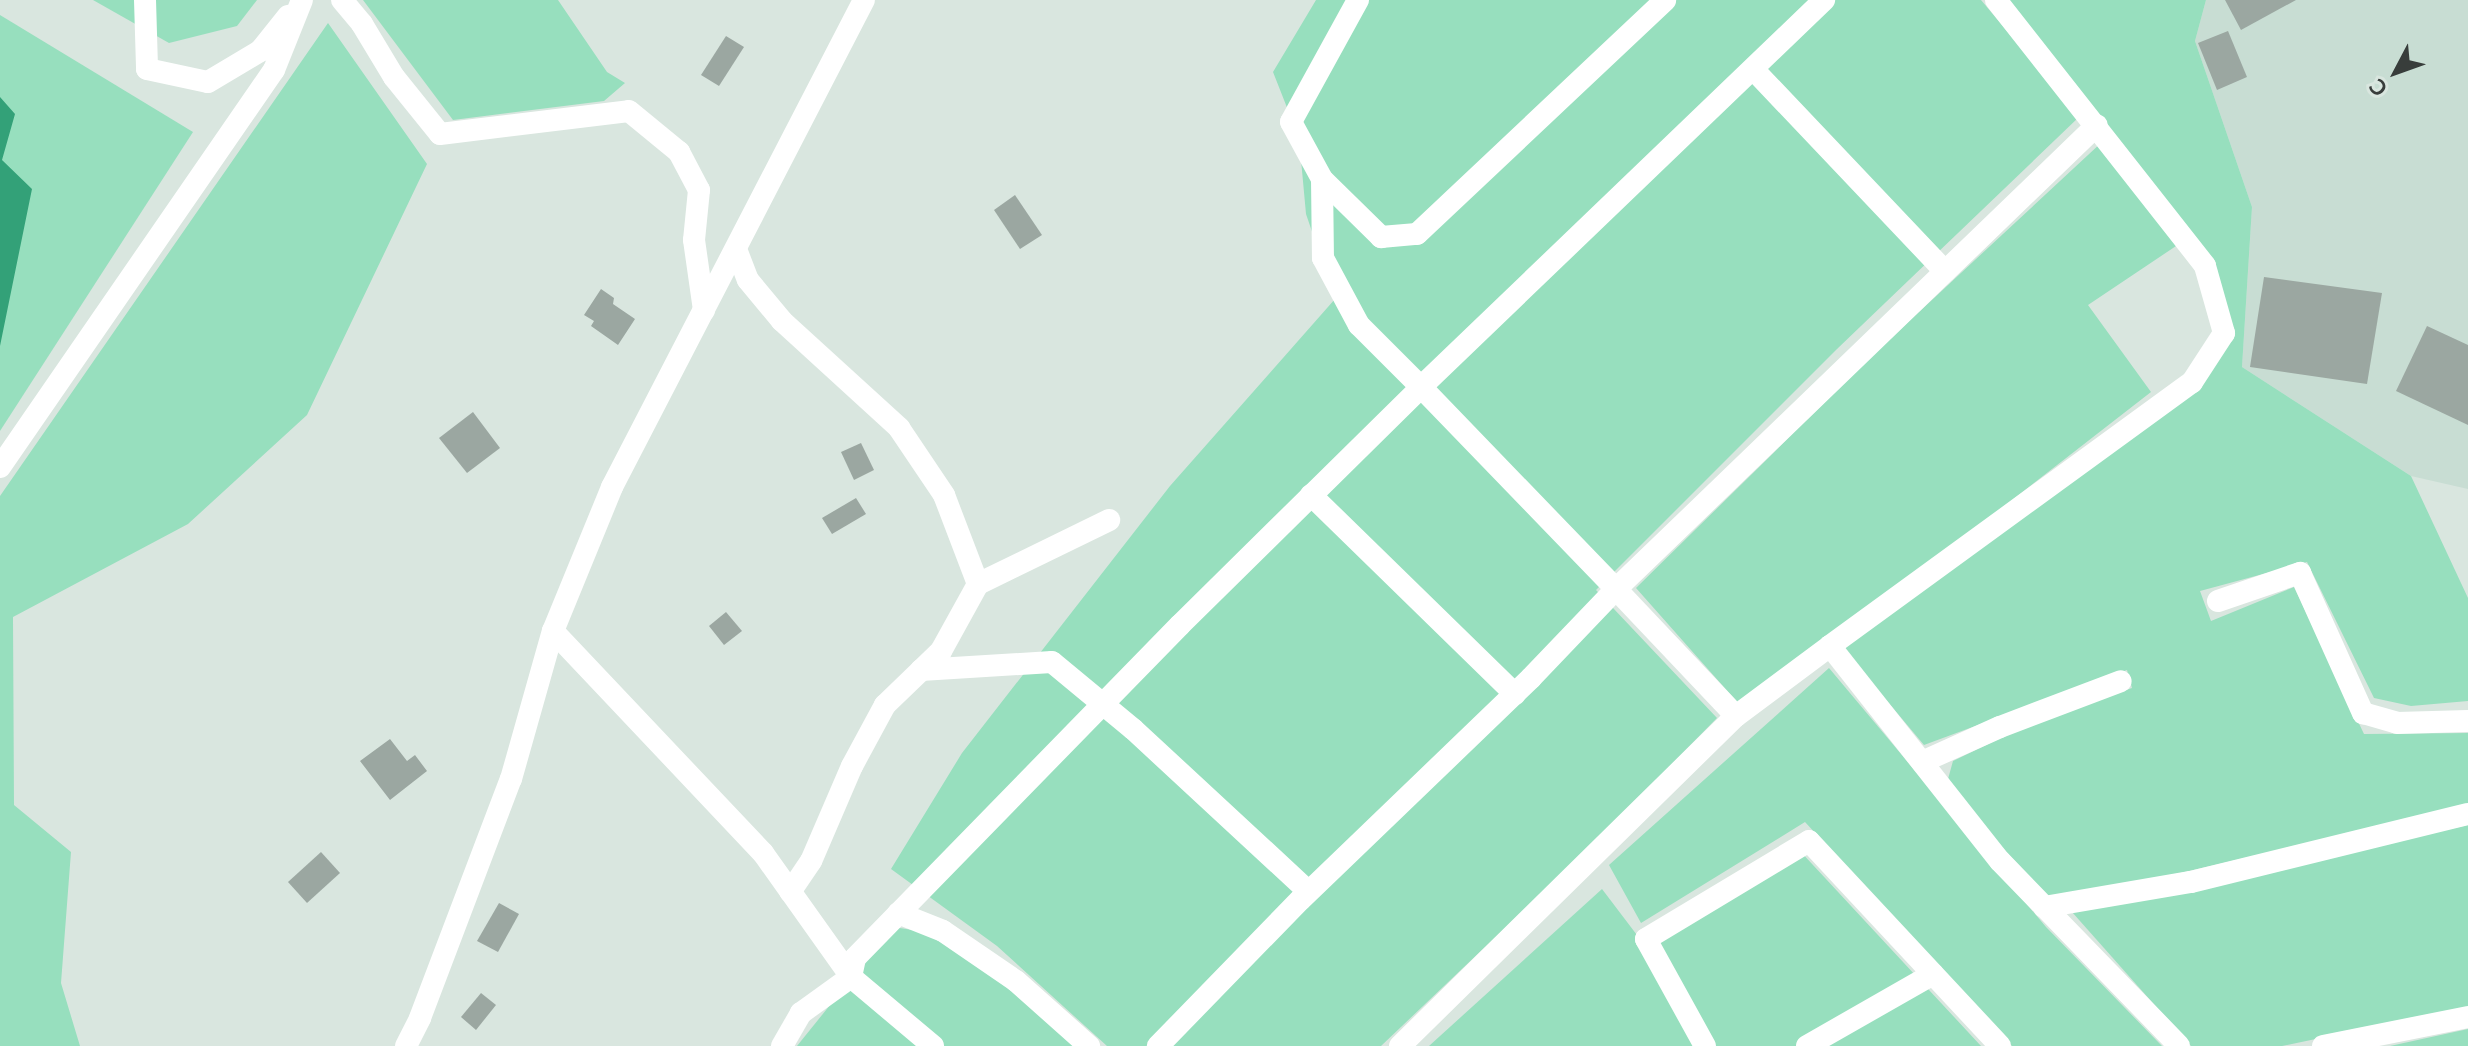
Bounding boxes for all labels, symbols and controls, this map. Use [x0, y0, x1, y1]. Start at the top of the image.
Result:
north arrow [2356, 32, 2436, 112]
text: С [2362, 73, 2393, 103]

